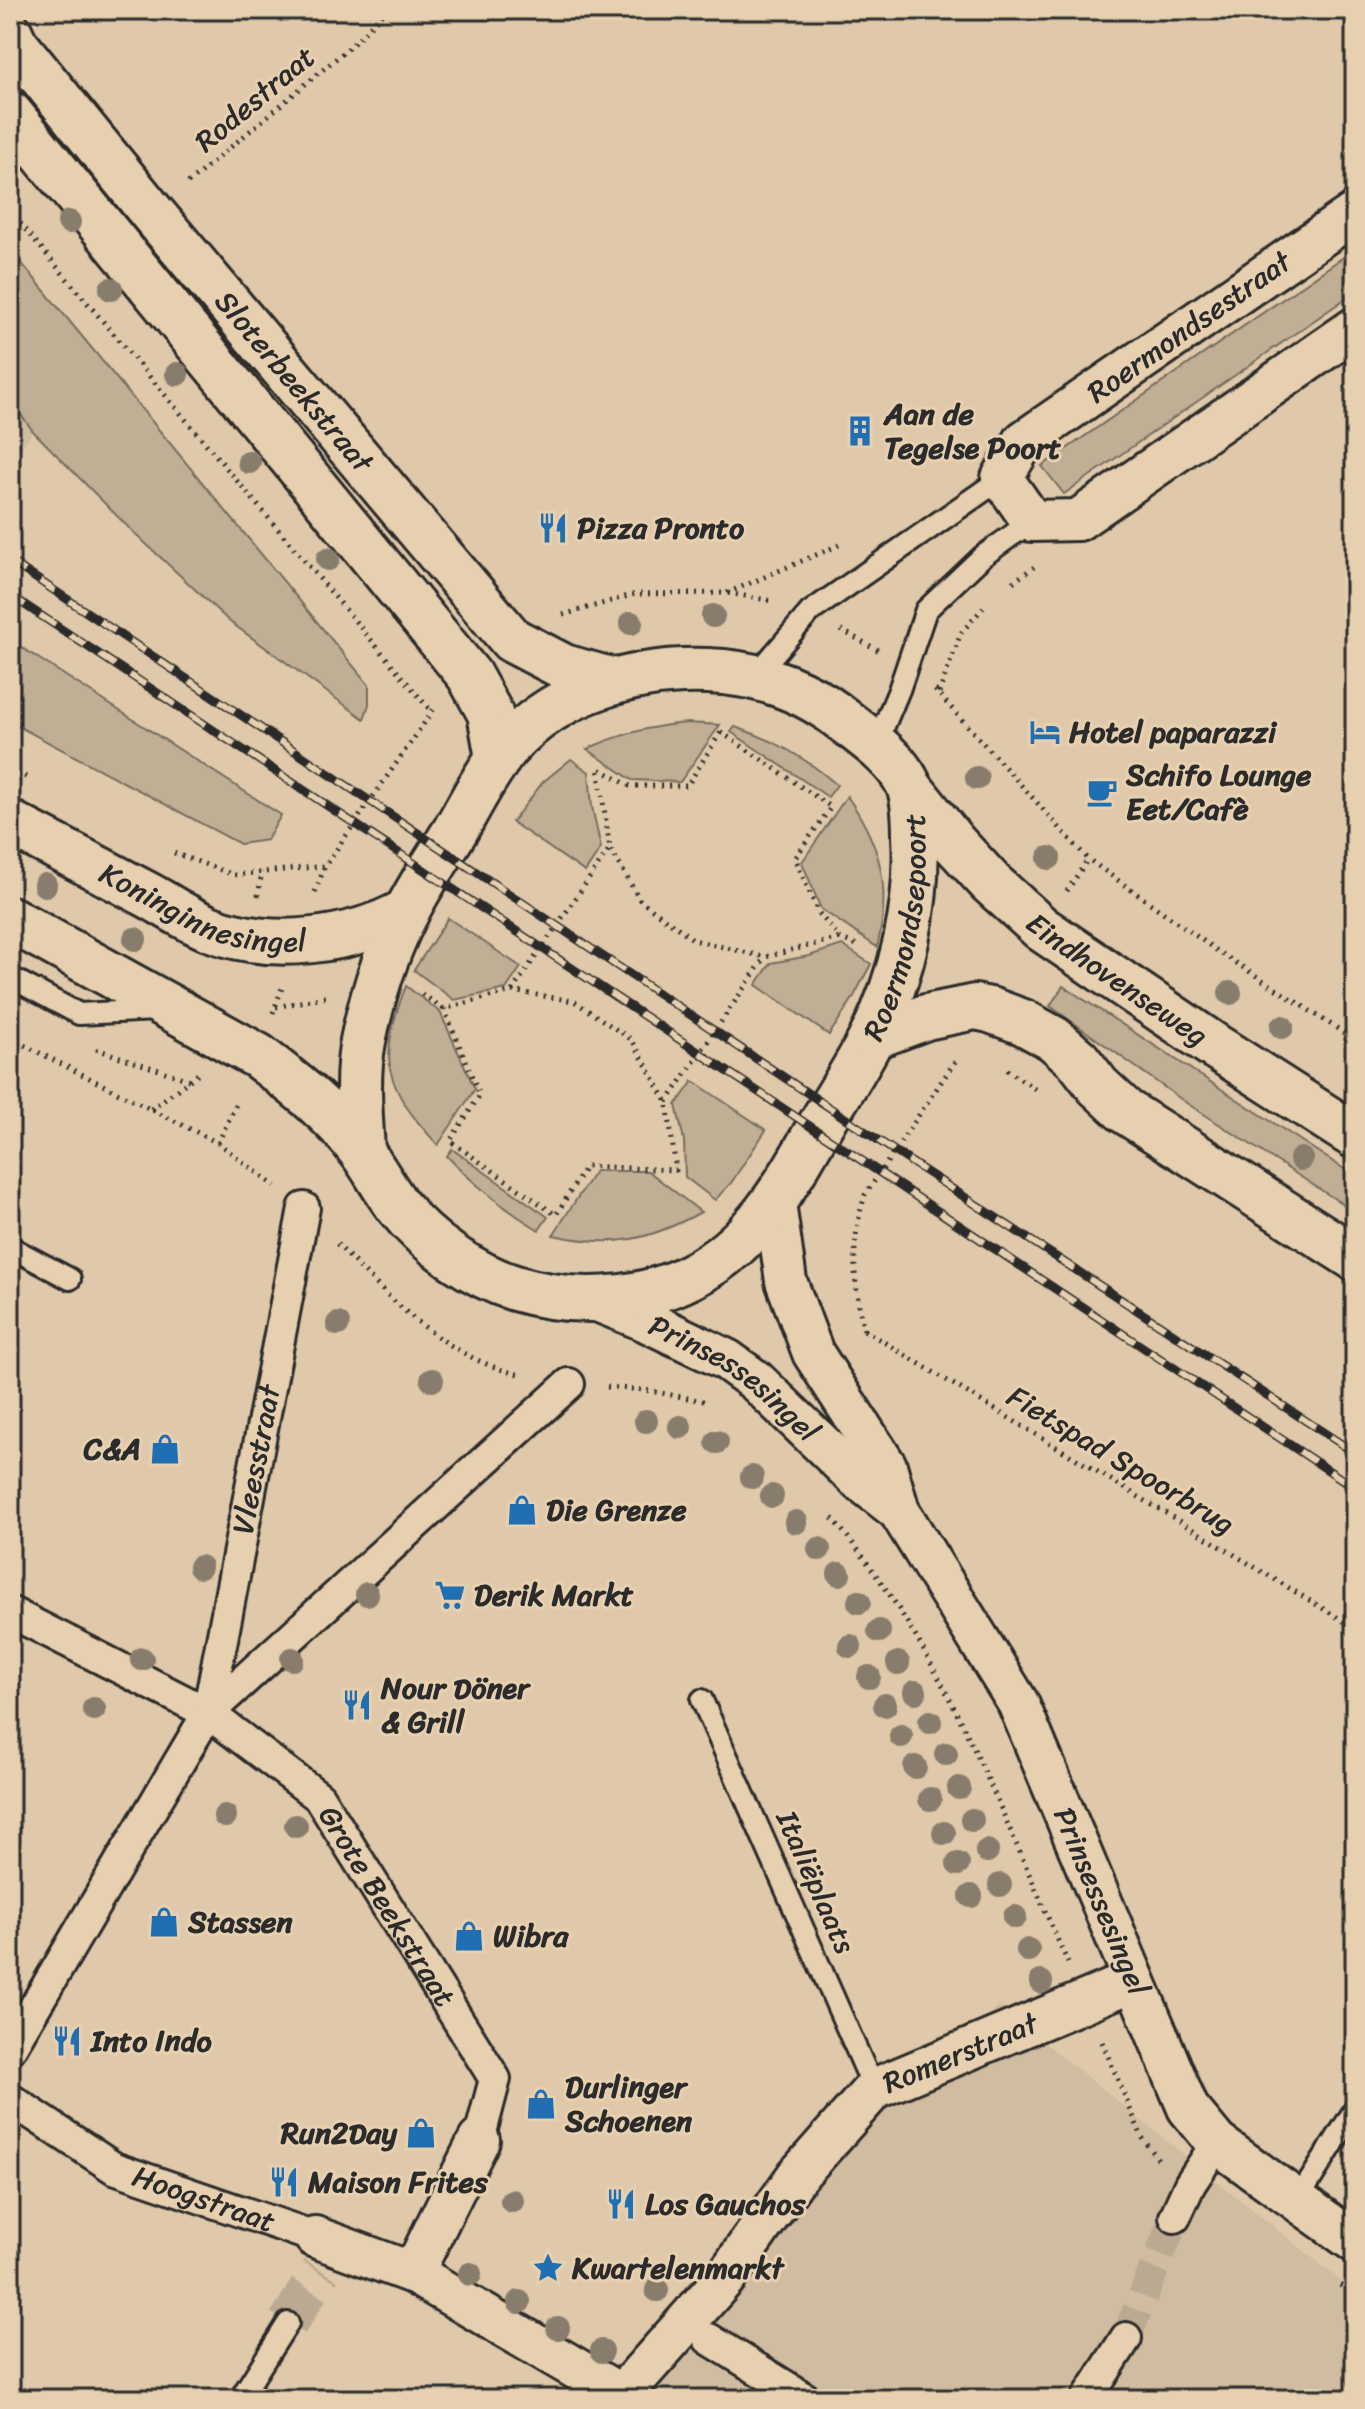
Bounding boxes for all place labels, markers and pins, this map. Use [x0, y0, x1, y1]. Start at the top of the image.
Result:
place label: Aan de Tegelse Poort [882, 387, 1061, 475]
building icon: Aan de Tegelse Poort [843, 414, 877, 448]
place label: Pizza Pronto [577, 501, 745, 555]
restaurant icon: Pizza Pronto [536, 511, 570, 545]
place label: Hotel paparazzi [1069, 705, 1278, 759]
hotel icon: Hotel paparazzi [1028, 715, 1062, 749]
place label: Schifo Lounge Eet/Cafè [1125, 748, 1312, 836]
cafe icon: Schifo Lounge Eet/Cafè [1085, 775, 1119, 809]
place label: C&A [83, 1422, 141, 1476]
shop icon: C&A [148, 1432, 182, 1466]
place label: Die Grenze [546, 1483, 687, 1537]
shop icon: Die Grenze [505, 1493, 539, 1527]
place label: Derik Markt [474, 1568, 634, 1622]
supermarket icon: Derik Markt [433, 1578, 467, 1612]
place label: Nour Döner & Grill [380, 1661, 531, 1749]
restaurant icon: Nour Döner & Grill [340, 1688, 374, 1722]
place label: Stassen [187, 1895, 294, 1949]
shop icon: Stassen [147, 1905, 181, 1939]
place label: Wibra [493, 1909, 569, 1963]
shop icon: Wibra [452, 1919, 486, 1953]
place label: Into Indo [89, 2014, 213, 2068]
restaurant icon: Into Indo [50, 2024, 84, 2058]
place label: Durlinger Schoenen [564, 2060, 693, 2148]
shop icon: Durlinger Schoenen [524, 2087, 558, 2121]
place label: Run2Day [280, 2106, 398, 2160]
shop icon: Run2Day [404, 2116, 438, 2150]
place label: Maison Frites [307, 2155, 489, 2209]
restaurant icon: Maison Frites [267, 2165, 301, 2199]
place label: Los Gauchos [645, 2177, 806, 2231]
restaurant icon: Los Gauchos [604, 2187, 638, 2221]
place label: Kwartelenmarkt [571, 2241, 785, 2295]
place icon: Kwartelenmarkt [531, 2251, 565, 2285]

